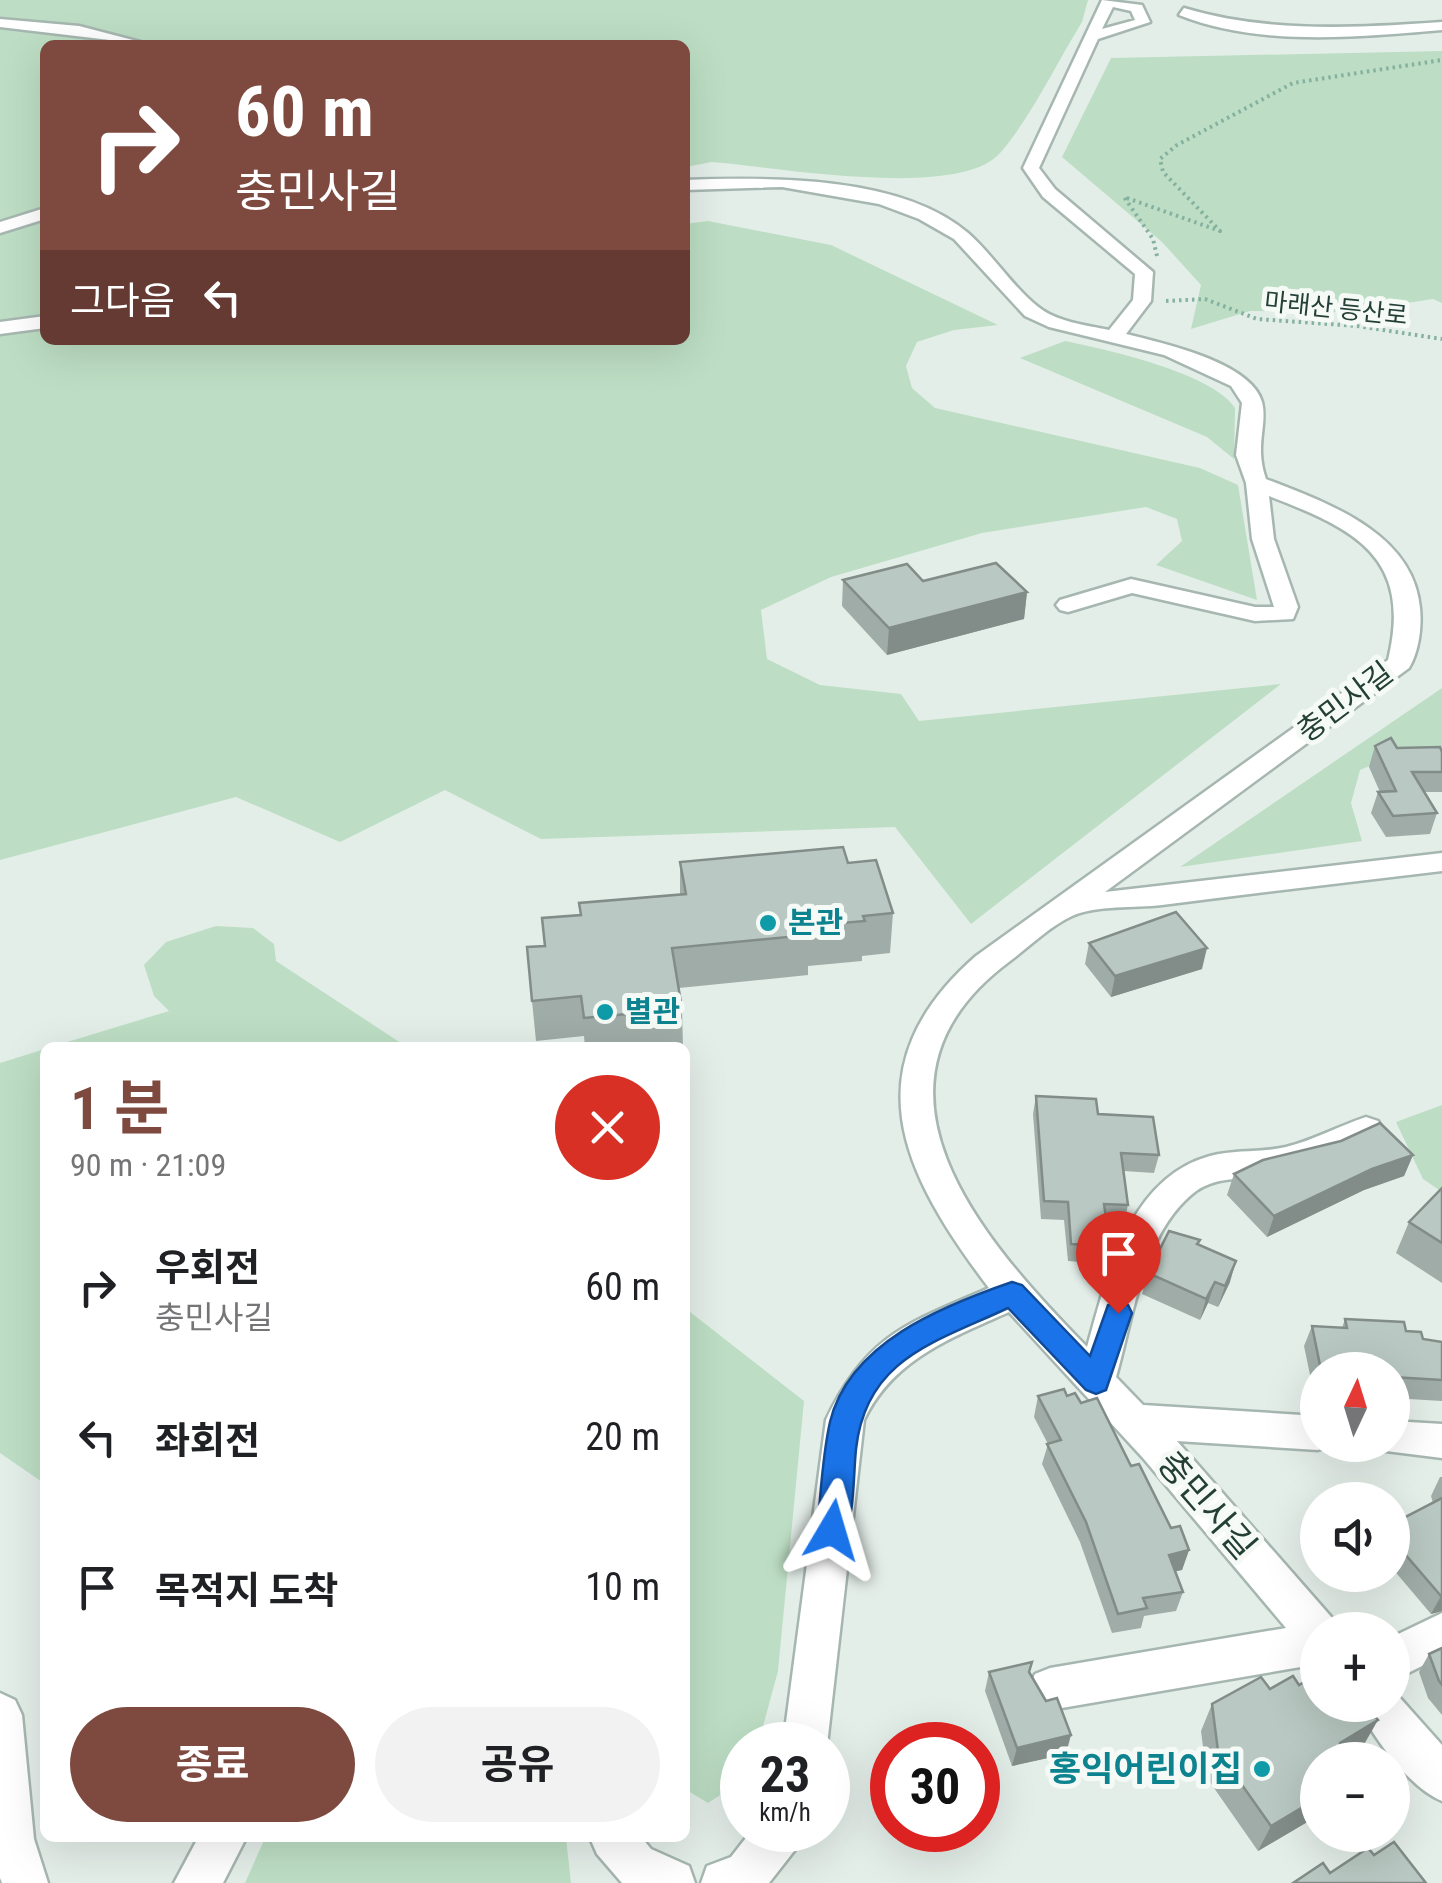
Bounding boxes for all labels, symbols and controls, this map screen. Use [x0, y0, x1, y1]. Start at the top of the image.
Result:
text: 60 m [235, 71, 374, 153]
icon: right [70, 80, 200, 210]
text: 충민사길 [235, 165, 401, 218]
icon: left [195, 270, 250, 325]
text: 그다음 [70, 279, 175, 323]
street label: 마래산 등산로 [1263, 287, 1409, 330]
street label: 충민사길 [1290, 654, 1399, 749]
place label: 본관 [788, 905, 843, 940]
marker: 본관 [757, 912, 779, 934]
place label: 별관 [625, 994, 680, 1029]
marker: 별관 [594, 1001, 616, 1023]
text: 1 분 [70, 1073, 169, 1144]
button: close [555, 1075, 660, 1180]
text: 90 m · 21:09 [70, 1146, 226, 1184]
pin [1076, 1211, 1161, 1314]
icon: arrive [1091, 1226, 1146, 1281]
text: 우회전 [155, 1246, 260, 1290]
icon: right [70, 1260, 125, 1315]
text: 60 m [585, 1265, 660, 1309]
text: 충민사길 [155, 1299, 273, 1337]
north arrow [1300, 1352, 1410, 1462]
map controls [1300, 1352, 1410, 1852]
icon: left [70, 1410, 125, 1465]
text: 20 m [585, 1415, 660, 1459]
text: 좌회전 [155, 1419, 260, 1463]
street label: 충민사길 [1149, 1443, 1264, 1567]
position arrow [780, 1478, 884, 1582]
button: sound [1300, 1482, 1410, 1592]
icon: arrive [70, 1560, 125, 1615]
text: 10 m [585, 1565, 660, 1609]
text: 목적지 도착 [155, 1569, 339, 1613]
button: + [1300, 1612, 1410, 1722]
button: 종료 [70, 1707, 355, 1822]
button: 공유 [375, 1707, 660, 1822]
speed limit sign: 30 [870, 1722, 1000, 1852]
button: − [1300, 1742, 1410, 1852]
text: 23 [760, 1746, 810, 1804]
place label: 홍익어린이집 [1049, 1749, 1242, 1790]
marker: 홍익어린이집 [1251, 1758, 1273, 1780]
text: km/h [759, 1798, 811, 1827]

